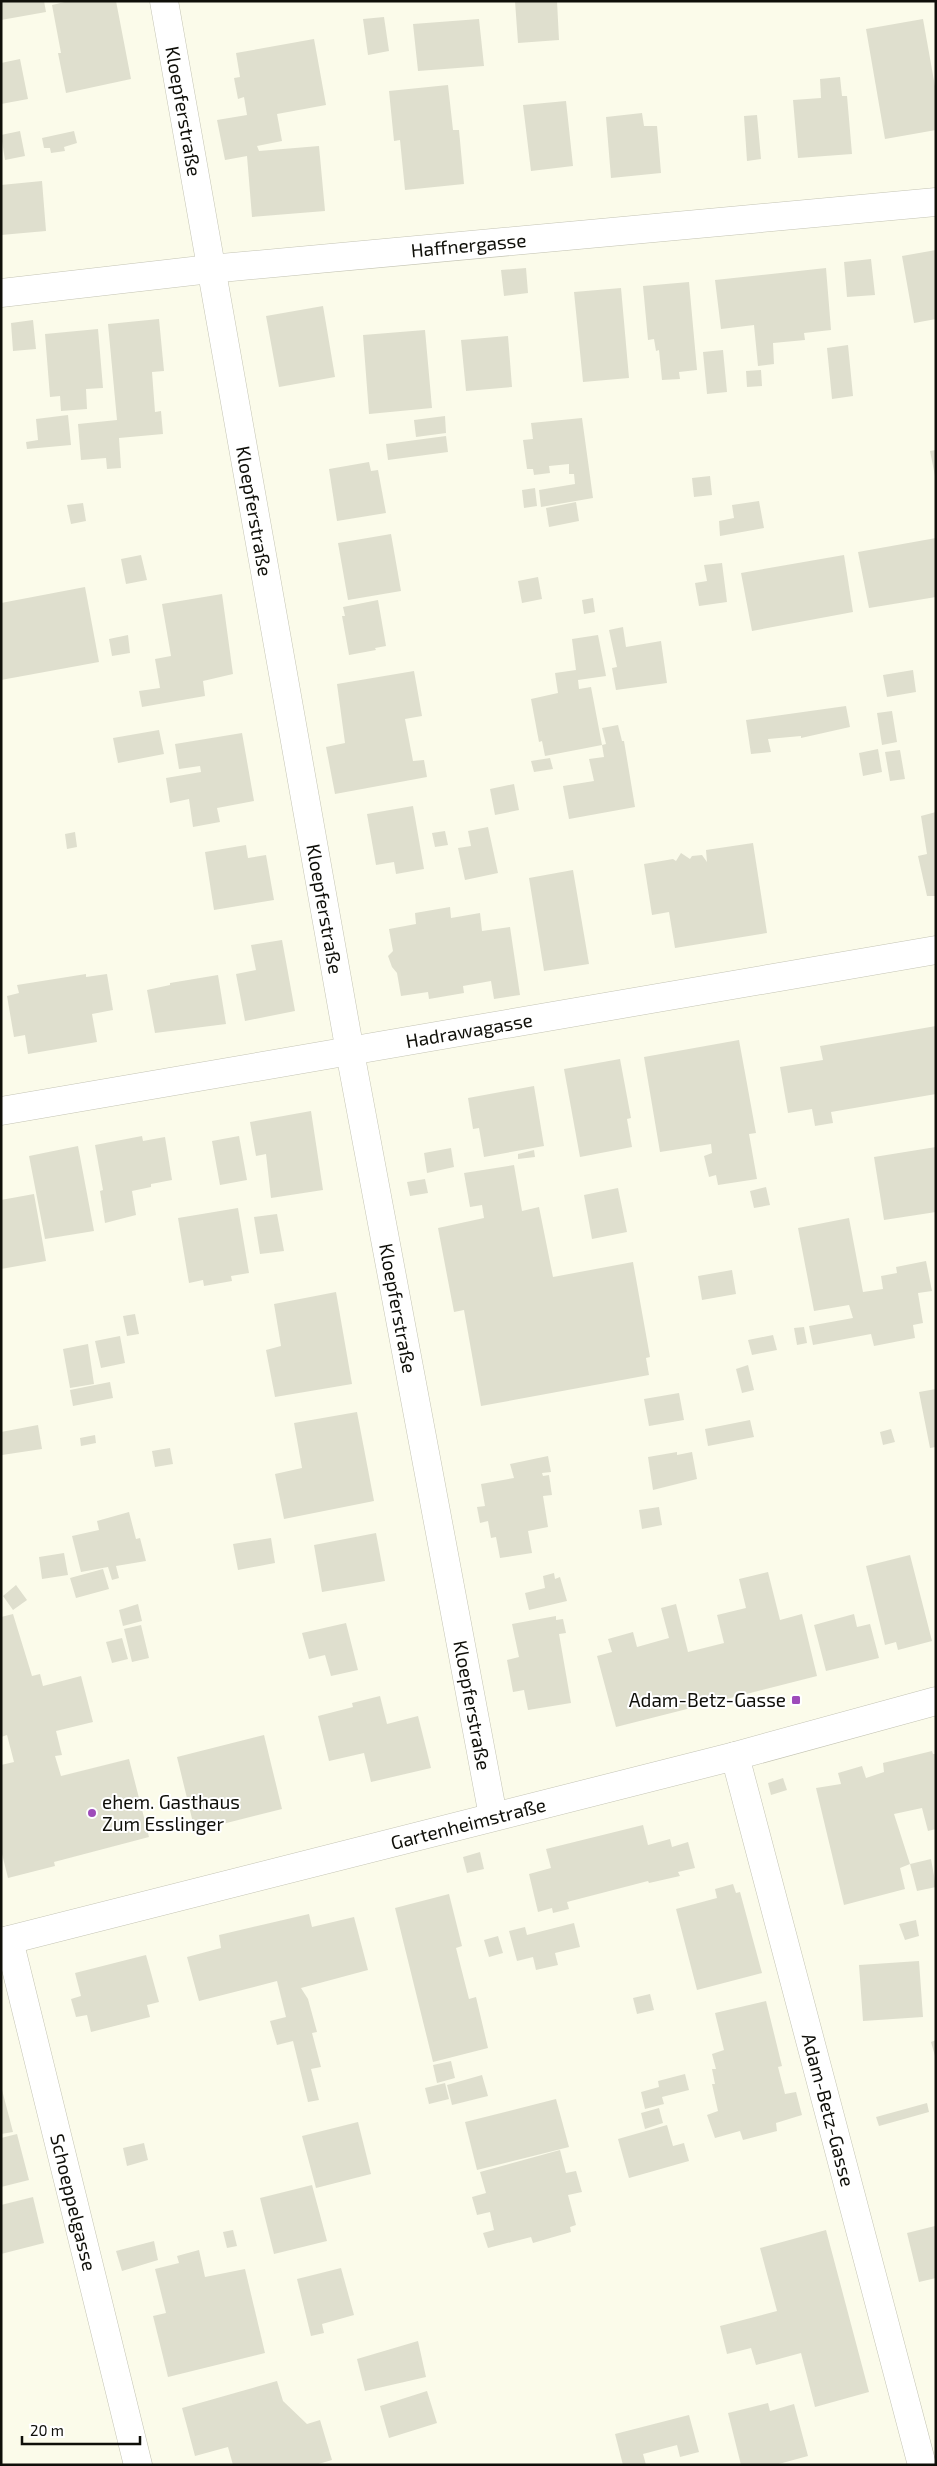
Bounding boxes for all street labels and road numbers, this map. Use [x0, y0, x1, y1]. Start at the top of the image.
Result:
street label: Kloepferstraße [161, 44, 207, 178]
street label: Haffnergasse [410, 228, 527, 261]
street label: Kloepferstraße [232, 444, 278, 578]
street label: Kloepferstraße [302, 842, 348, 976]
street label: Hadrawagasse [404, 1008, 534, 1052]
street label: Kloepferstraße [375, 1241, 422, 1375]
street label: Kloepferstraße [449, 1638, 496, 1772]
street label: Gartenheimstraße [388, 1792, 548, 1854]
street label: Adam-Betz-Gasse [798, 2031, 860, 2189]
street label: Schoeppelgasse [46, 2131, 102, 2273]

